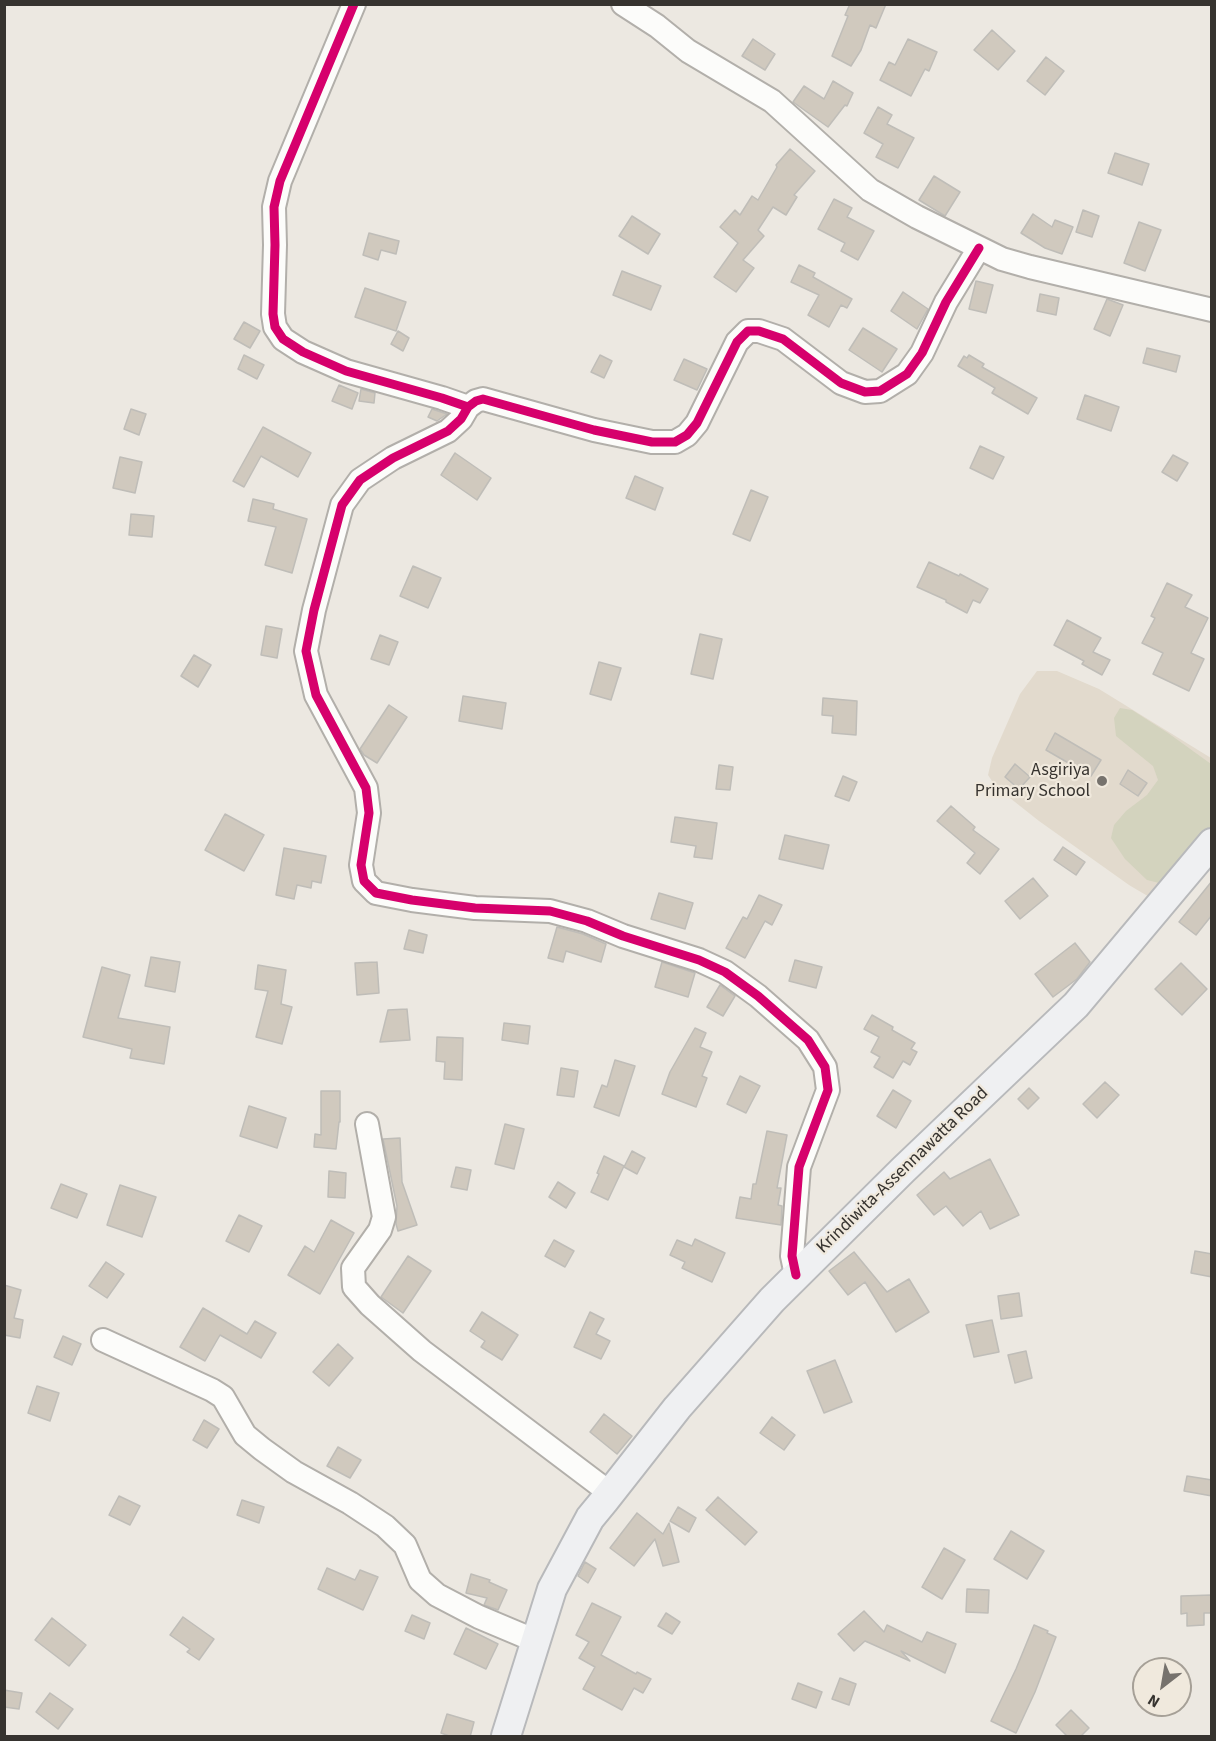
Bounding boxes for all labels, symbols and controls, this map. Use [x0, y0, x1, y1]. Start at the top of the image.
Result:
place label: Asgiriya Primary School [975, 760, 1090, 802]
marker: Asgiriya Primary School [1095, 774, 1109, 788]
street label: Krindiwita-Assennawatta Road [813, 1083, 993, 1259]
north arrow [1132, 1657, 1192, 1717]
text: N [1144, 1689, 1164, 1713]

